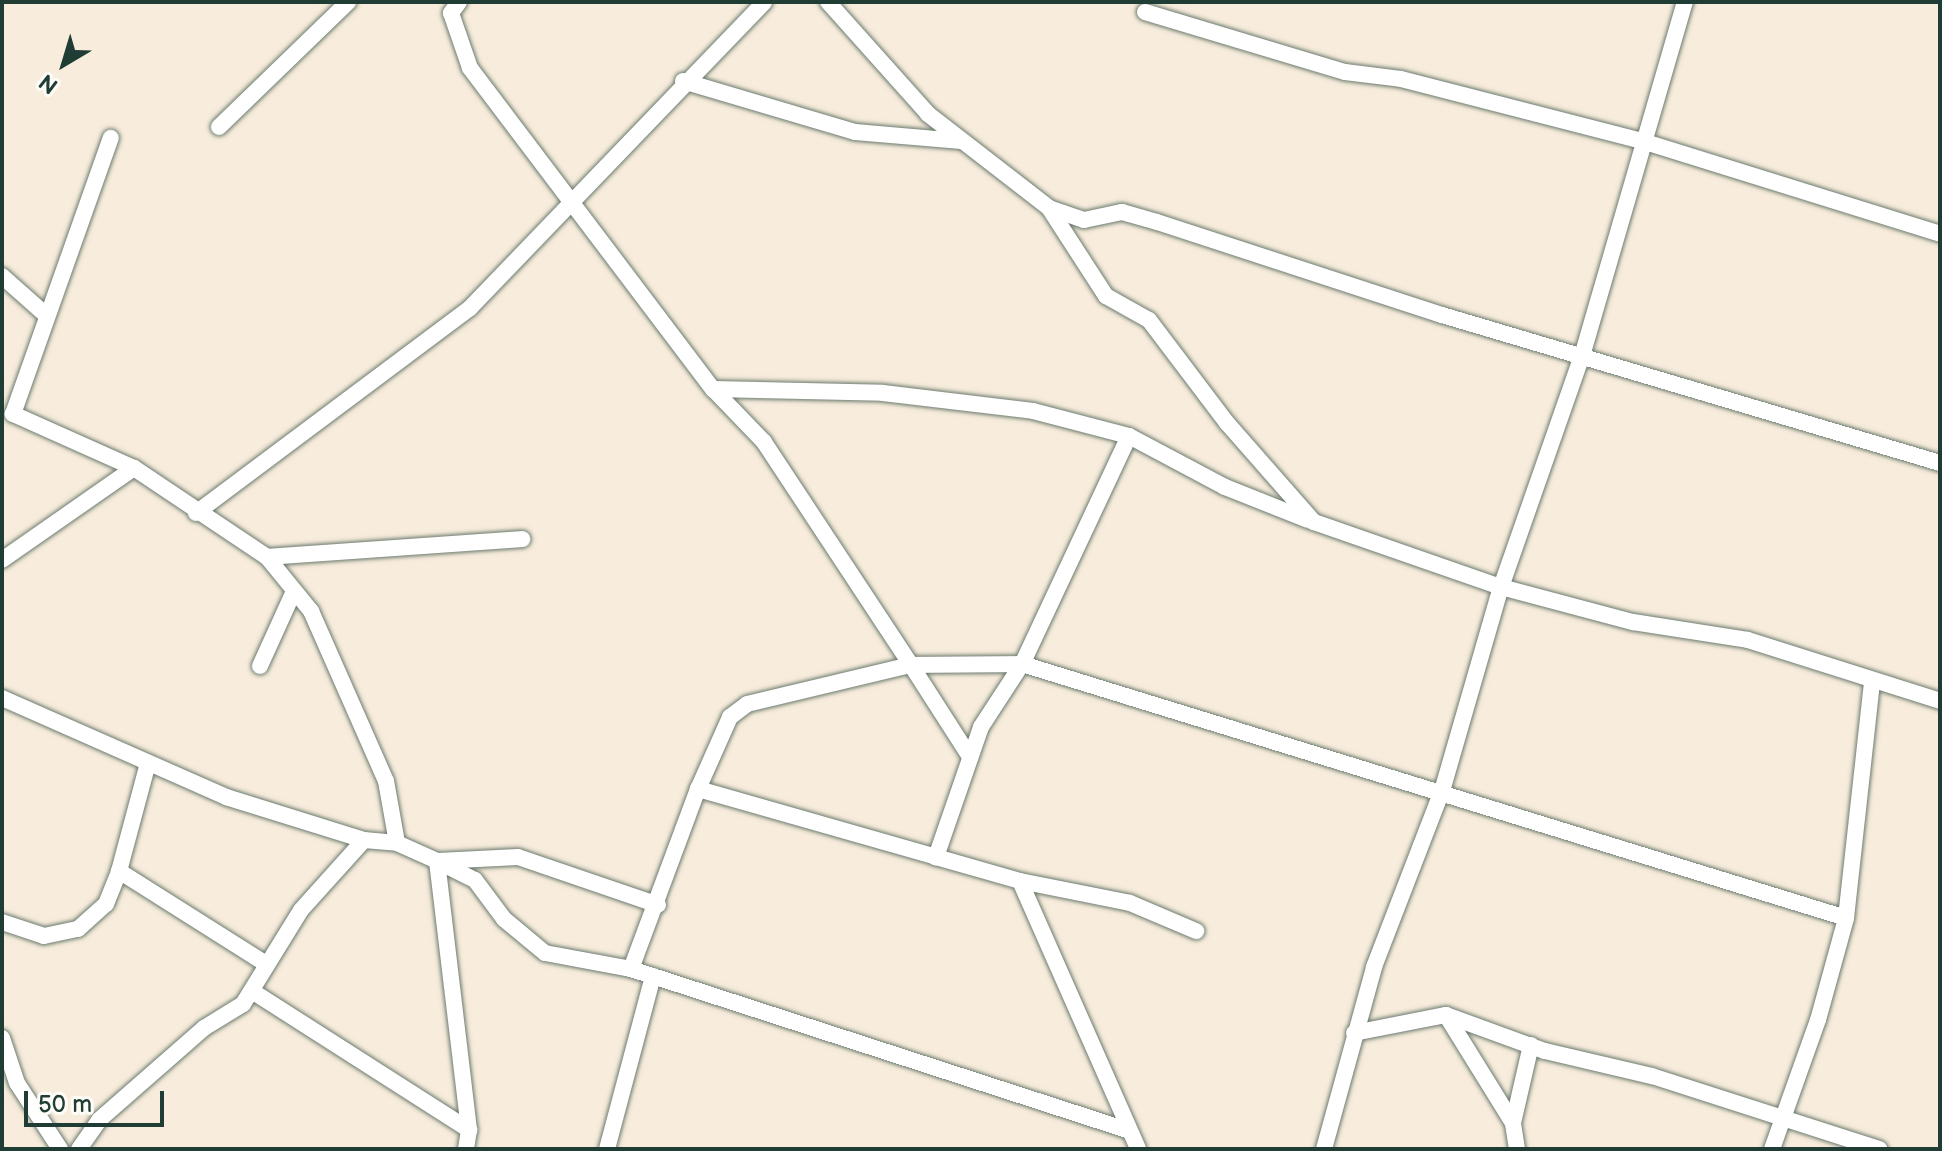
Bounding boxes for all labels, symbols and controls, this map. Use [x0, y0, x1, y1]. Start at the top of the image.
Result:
north arrow [24, 24, 104, 104]
text: N [34, 68, 64, 99]
scale bar [28, 1075, 168, 1125]
text: 50 m [38, 1090, 92, 1119]

